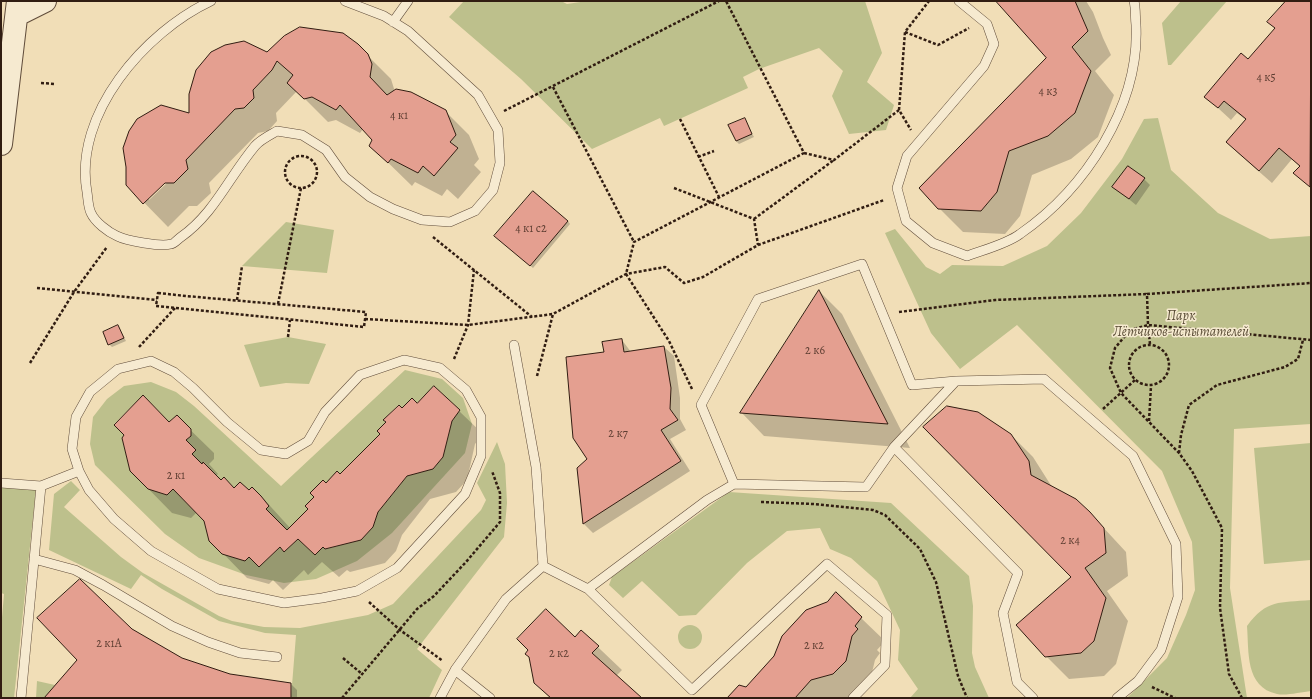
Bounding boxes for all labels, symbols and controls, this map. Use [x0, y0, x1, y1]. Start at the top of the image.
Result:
house number: 4 к5 [1256, 71, 1276, 85]
house number: 4 к3 [1038, 85, 1058, 99]
house number: 4 к1 [390, 109, 408, 123]
house number: 4 к1 с2 [515, 222, 547, 236]
park label: Парк Лётчиков-испытателей [1113, 309, 1249, 342]
house number: 2 к6 [805, 344, 825, 358]
house number: 2 к7 [608, 427, 628, 441]
house number: 2 к1 [167, 469, 185, 483]
house number: 2 к4 [1060, 534, 1080, 548]
house number: 2 к1А [96, 637, 122, 651]
house number: 2 к2 [804, 639, 824, 653]
house number: 2 к2 [549, 647, 569, 661]

